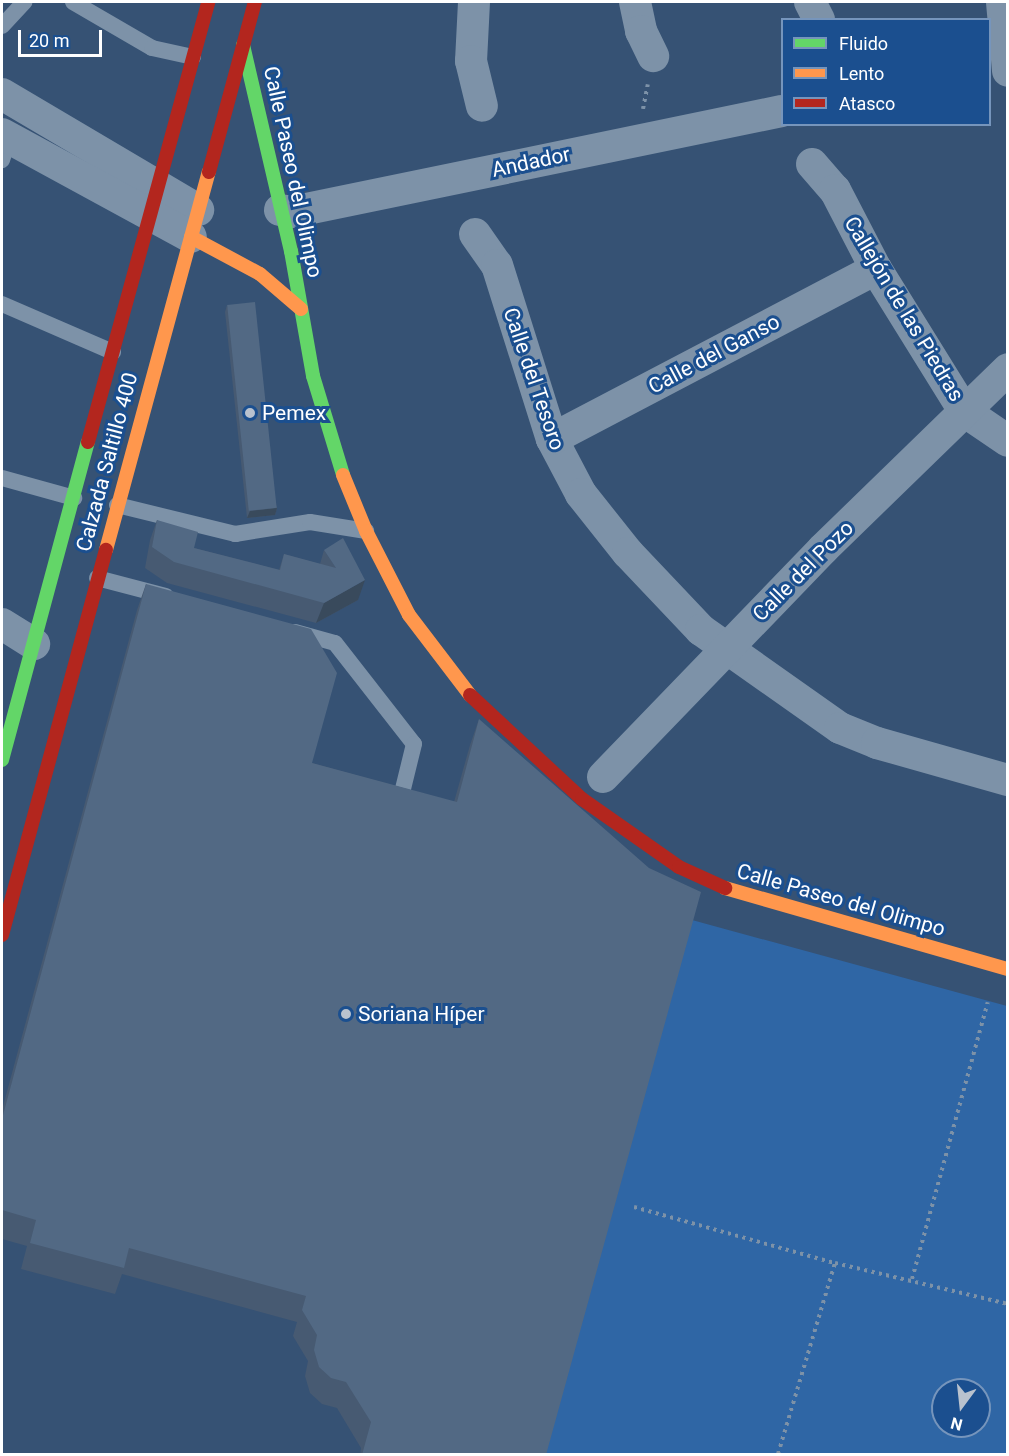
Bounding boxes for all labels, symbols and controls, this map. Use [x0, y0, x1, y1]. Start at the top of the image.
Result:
scale bar [21, 18, 105, 56]
legend [781, 18, 991, 126]
text: 20 m [29, 30, 69, 51]
text: Fluido [839, 33, 888, 54]
text: Lento [839, 63, 884, 84]
street label: Calle Paseo del Olimpo [258, 64, 328, 280]
text: Atasco [839, 93, 895, 114]
street label: Andador [489, 141, 573, 183]
street label: Callejón de las Piedras [839, 212, 969, 406]
street label: Calle del Tesoro [498, 304, 570, 454]
street label: Calle del Ganso [644, 309, 784, 399]
street label: Calzada Saltillo 400 [71, 370, 143, 554]
place label: Pemex [262, 400, 326, 426]
marker: Pemex [243, 406, 257, 420]
street label: Calle del Pozo [747, 515, 859, 627]
street label: Calle Paseo del Olimpo [734, 858, 948, 942]
place label: Soriana Híper [358, 1001, 485, 1027]
marker: Soriana Híper [339, 1007, 353, 1021]
north arrow [931, 1378, 991, 1438]
text: N [949, 1413, 965, 1435]

